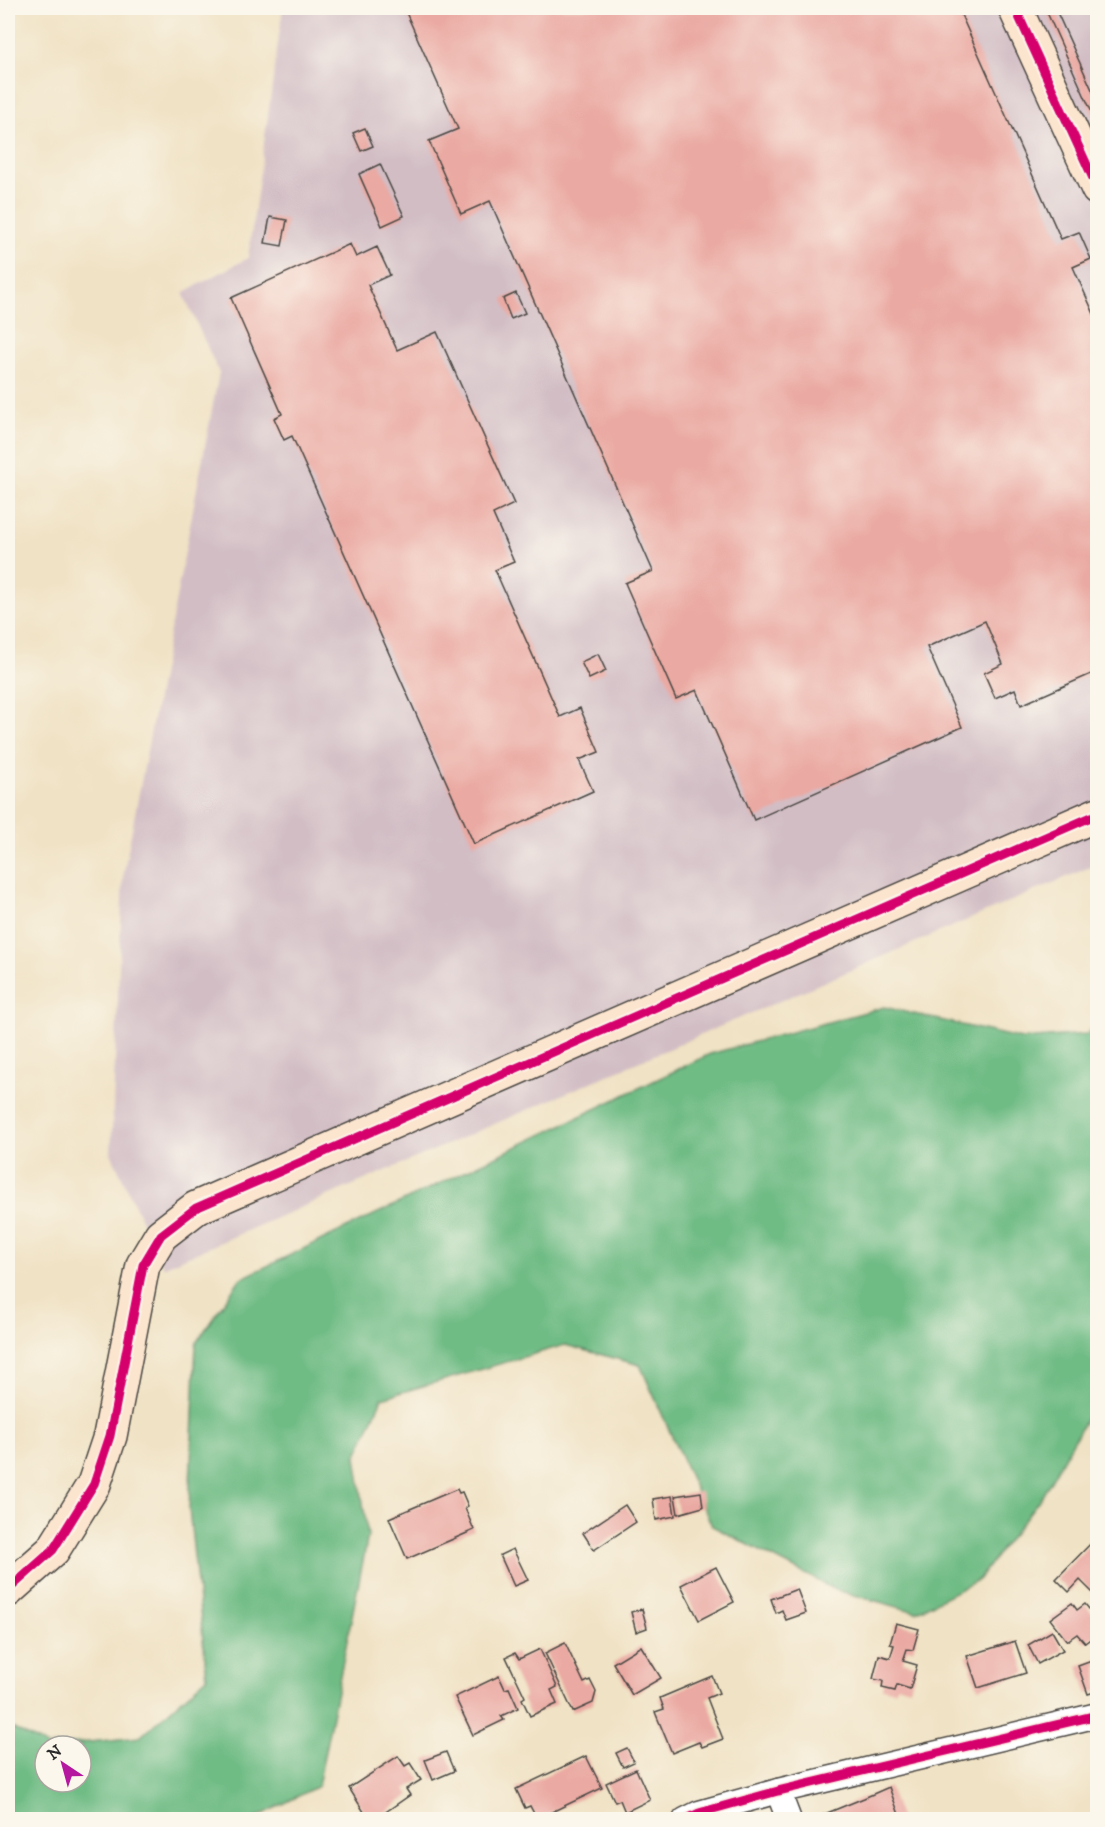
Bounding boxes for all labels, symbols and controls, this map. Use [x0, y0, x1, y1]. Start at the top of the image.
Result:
north arrow [33, 1734, 93, 1794]
text: N [44, 1741, 66, 1765]

